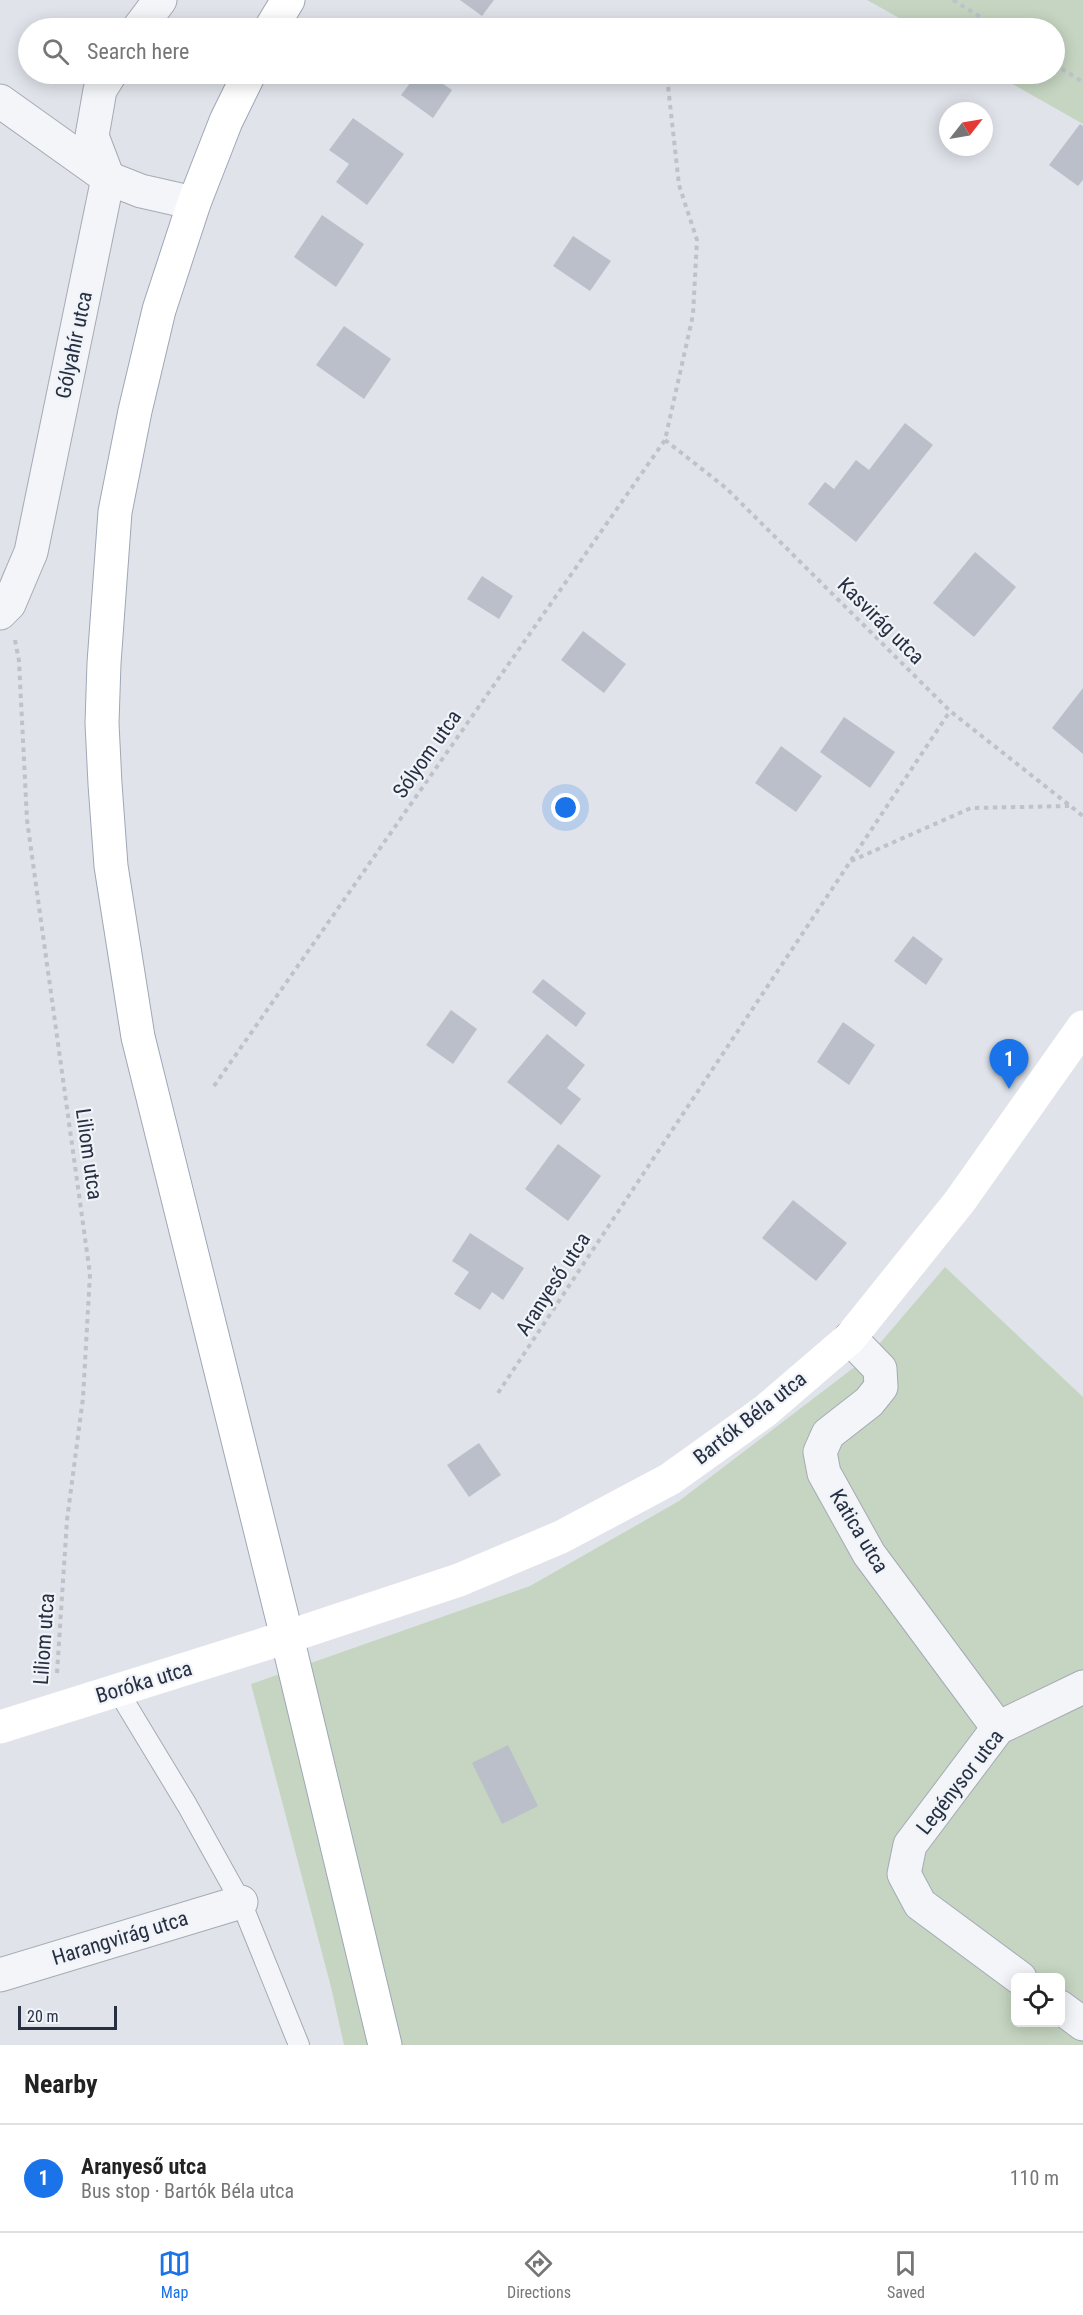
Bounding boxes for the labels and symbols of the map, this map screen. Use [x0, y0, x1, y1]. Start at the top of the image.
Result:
north arrow [939, 102, 993, 156]
street label: Gólyahír utca [51, 289, 97, 401]
street label: Kasvirág utca [833, 573, 929, 669]
street label: Sólyom utca [388, 705, 466, 803]
your location [551, 793, 580, 822]
pin: 1 [990, 1040, 1028, 1089]
street label: Liliom utca [71, 1107, 107, 1201]
street label: Aranyeső utca [511, 1228, 595, 1340]
street label: Bartók Béla utca [689, 1367, 811, 1469]
street label: Katica utca [825, 1485, 893, 1577]
street label: Liliom utca [29, 1592, 59, 1686]
street label: Boróka utca [93, 1656, 195, 1708]
street label: Legénysor utca [912, 1725, 1008, 1839]
street label: Harangvirág utca [49, 1906, 191, 1970]
scale bar [18, 2003, 117, 2030]

